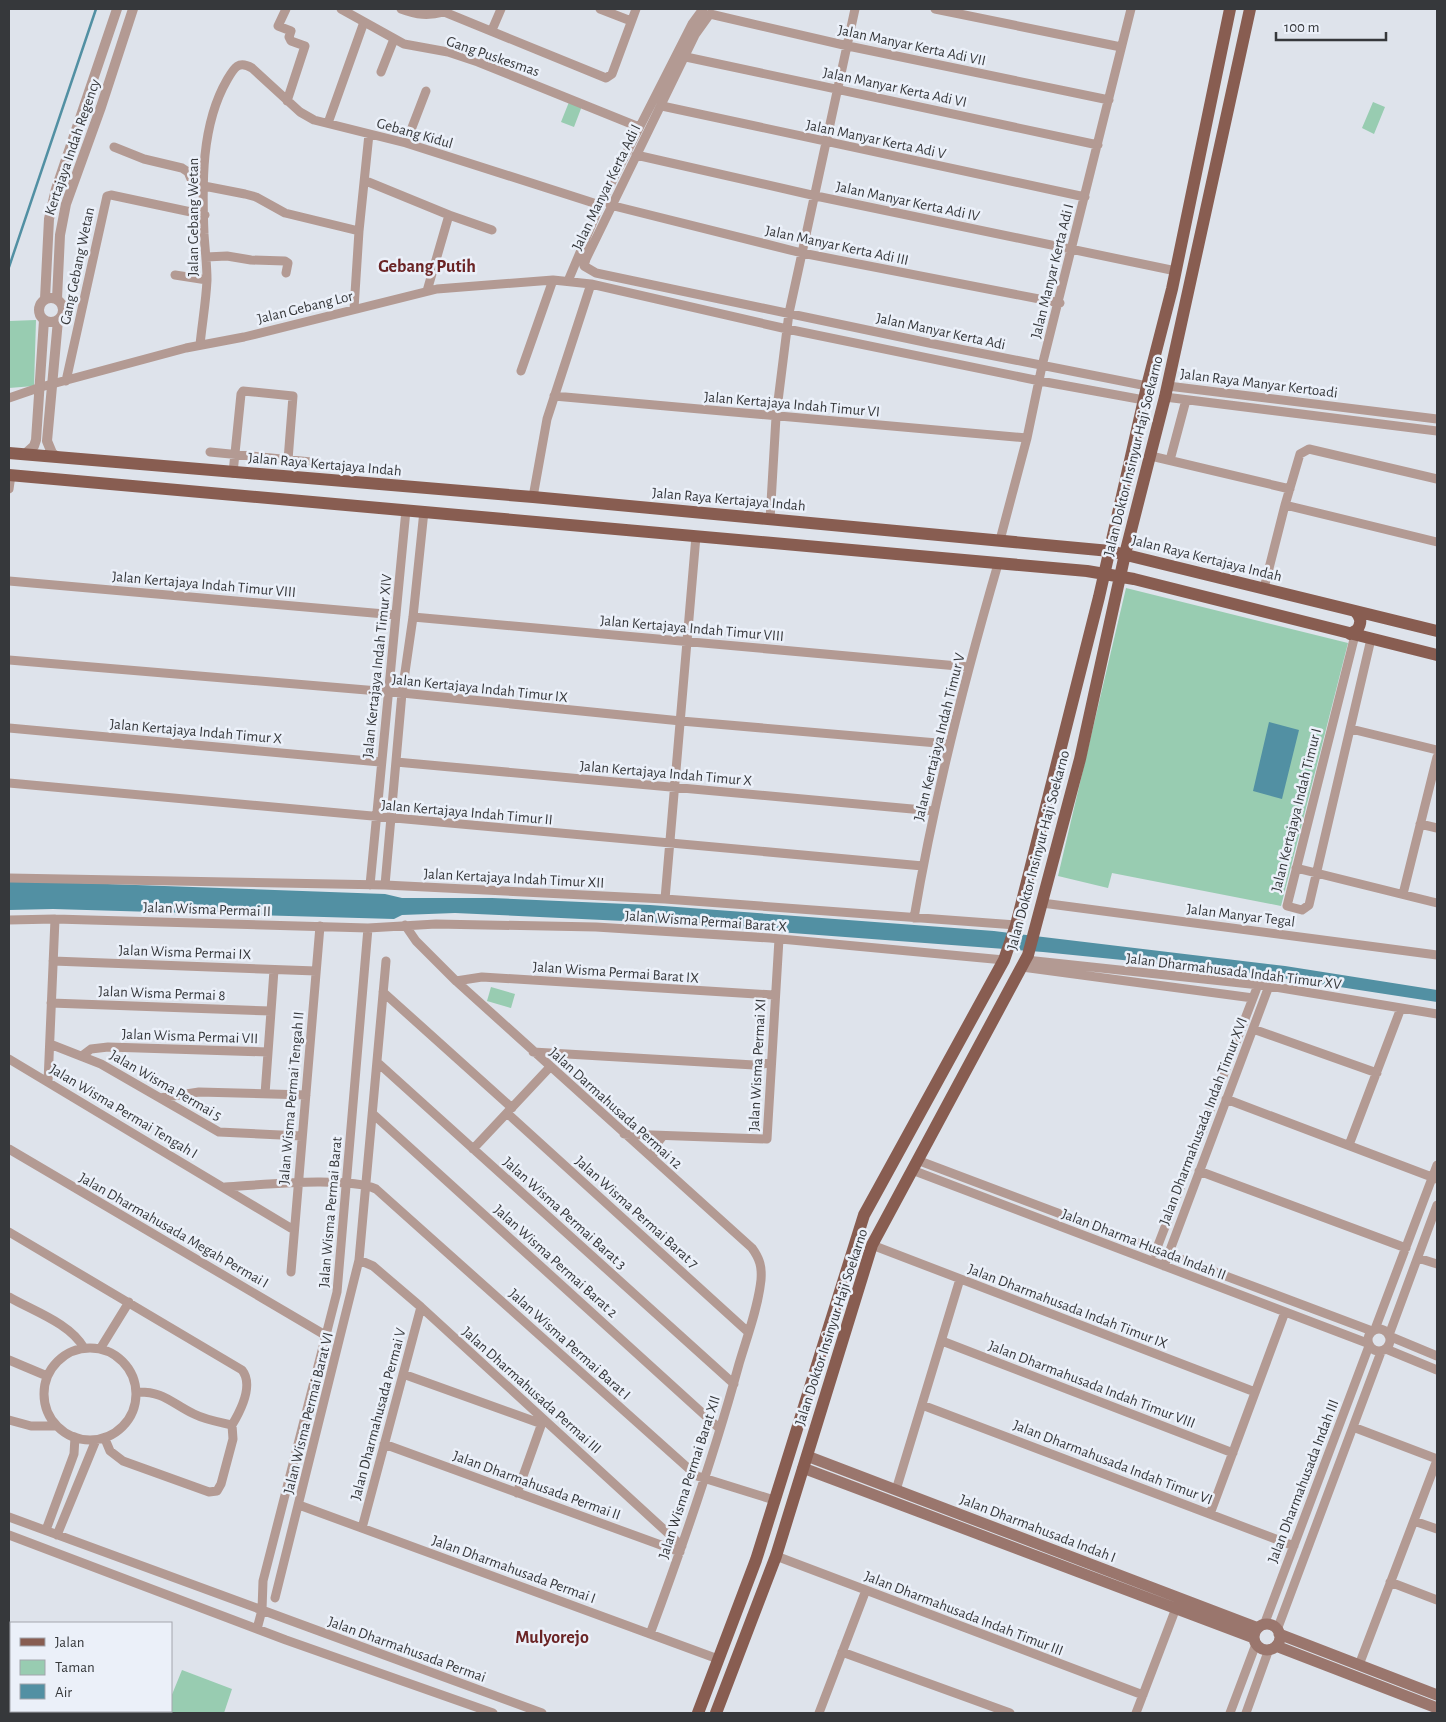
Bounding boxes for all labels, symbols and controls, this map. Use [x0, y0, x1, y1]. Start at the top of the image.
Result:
scale bar [1276, 10, 1386, 42]
text: 100 m [1284, 20, 1319, 35]
street label: Jalan Manyar Kerta Adi VII [837, 22, 987, 68]
street label: Gang Puskesmas [444, 34, 541, 79]
street label: Jalan Manyar Kerta Adi VI [822, 65, 968, 110]
street label: Kertajaya Indah Regency [42, 77, 103, 217]
street label: Gebang Kidul [375, 115, 455, 152]
street label: Jalan Manyar Kerta Adi V [805, 117, 948, 162]
street label: Jalan Manyar Kerta Adi I [569, 122, 643, 253]
street label: Jalan Gebang Wetan [186, 158, 201, 276]
street label: Jalan Manyar Kerta Adi IV [835, 179, 982, 224]
street label: Jalan Manyar Kerta Adi I [1028, 202, 1076, 340]
street label: Gang Gebang Wetan [58, 206, 97, 326]
street label: Jalan Manyar Kerta Adi III [764, 223, 910, 268]
district label: Gebang Putih [378, 258, 476, 276]
street label: Jalan Gebang Lor [256, 288, 354, 327]
street label: Jalan Manyar Kerta Adi [875, 310, 1007, 353]
street label: Jalan Doktor Insinyur Haji Soekarno [1101, 354, 1166, 558]
street label: Jalan Raya Manyar Kertoadi [1179, 366, 1338, 401]
street label: Jalan Kertajaya Indah Timur VI [703, 389, 881, 420]
street label: Jalan Raya Kertajaya Indah [248, 450, 402, 479]
street label: Jalan Raya Kertajaya Indah [652, 485, 806, 514]
street label: Jalan Raya Kertajaya Indah [1130, 533, 1283, 584]
street label: Jalan Kertajaya Indah Timur VIII [111, 569, 297, 600]
street label: Jalan Kertajaya Indah Timur XIV [360, 573, 395, 759]
street label: Jalan Kertajaya Indah Timur VIII [599, 613, 785, 644]
street label: Jalan Kertajaya Indah Timur V [911, 651, 968, 823]
street label: Jalan Kertajaya Indah Timur IX [391, 672, 569, 705]
street label: Jalan Kertajaya Indah Timur X [109, 716, 283, 747]
street label: Jalan Kertajaya Indah Timur I [1269, 727, 1324, 893]
street label: Jalan Doktor Insinyur Haji Soekarno [1005, 749, 1072, 951]
street label: Jalan Kertajaya Indah Timur X [579, 758, 753, 789]
street label: Jalan Kertajaya Indah Timur II [381, 798, 553, 827]
street label: Jalan Kertajaya Indah Timur XII [423, 866, 605, 891]
street label: Jalan Wisma Permai II [143, 900, 271, 919]
street label: Jalan Manyar Tegal [1186, 901, 1296, 930]
street label: Jalan Wisma Permai Barat X [624, 908, 788, 935]
street label: Jalan Wisma Permai IX [118, 943, 252, 962]
street label: Jalan Dharmahusada Indah Timur XV [1125, 951, 1343, 992]
street label: Jalan Wisma Permai Barat IX [532, 959, 700, 986]
street label: Jalan Wisma Permai 8 [98, 984, 226, 1003]
street label: Jalan Wisma Permai XI [747, 998, 768, 1132]
street label: Jalan Wisma Permai Tengah II [276, 1011, 307, 1185]
street label: Jalan Dharmahusada Indah Timur XVI [1157, 1015, 1250, 1227]
street label: Jalan Wisma Permai VII [122, 1027, 258, 1046]
street label: Jalan Darmahusada Permai 12 [546, 1045, 685, 1172]
street label: Jalan Wisma Permai 5 [107, 1047, 224, 1123]
street label: Jalan Wisma Permai Tengah I [47, 1061, 200, 1161]
street label: Jalan Wisma Permai Barat [316, 1136, 345, 1288]
street label: Jalan Wisma Permai Barat 7 [572, 1153, 701, 1271]
street label: Jalan Wisma Permai Barat 3 [500, 1154, 629, 1272]
street label: Jalan Dharmahusada Megah Permai I [77, 1170, 271, 1291]
street label: Jalan Wisma Permai Barat 2 [491, 1202, 620, 1321]
street label: Jalan Dharma Husada Indah II [1060, 1206, 1228, 1283]
street label: Jalan Doktor Insinyur Haji Soekarno [793, 1227, 870, 1427]
street label: Jalan Dharmahusada Indah Timur IX [966, 1261, 1170, 1352]
street label: Jalan Wisma Permai Barat I [506, 1286, 633, 1403]
street label: Jalan Dharmahusada Permai III [459, 1324, 604, 1457]
street label: Jalan Dharmahusada Permai V [348, 1326, 409, 1502]
street label: Jalan Wisma Permai Barat VI [281, 1331, 336, 1496]
street label: Jalan Dharmahusada Indah Timur VIII [986, 1338, 1197, 1431]
street label: Jalan Wisma Permai Barat XII [656, 1394, 723, 1561]
street label: Jalan Dharmahusada Indah III [1265, 1397, 1342, 1565]
street label: Jalan Dharmahusada Indah Timur VI [1011, 1417, 1214, 1507]
street label: Jalan Dharmahusada Permai II [451, 1448, 623, 1523]
street label: Jalan Dharmahusada Indah I [958, 1492, 1118, 1565]
street label: Jalan Dharmahusada Permai I [430, 1533, 598, 1606]
street label: Jalan Dharmahusada Indah Timur III [862, 1569, 1065, 1658]
street label: Jalan Dharmahusada Permai [326, 1614, 488, 1685]
legend [10, 1622, 172, 1712]
district label: Mulyorejo [515, 1629, 589, 1647]
text: Jalan [55, 1635, 85, 1650]
text: Taman [55, 1660, 95, 1675]
text: Air [55, 1685, 72, 1700]

